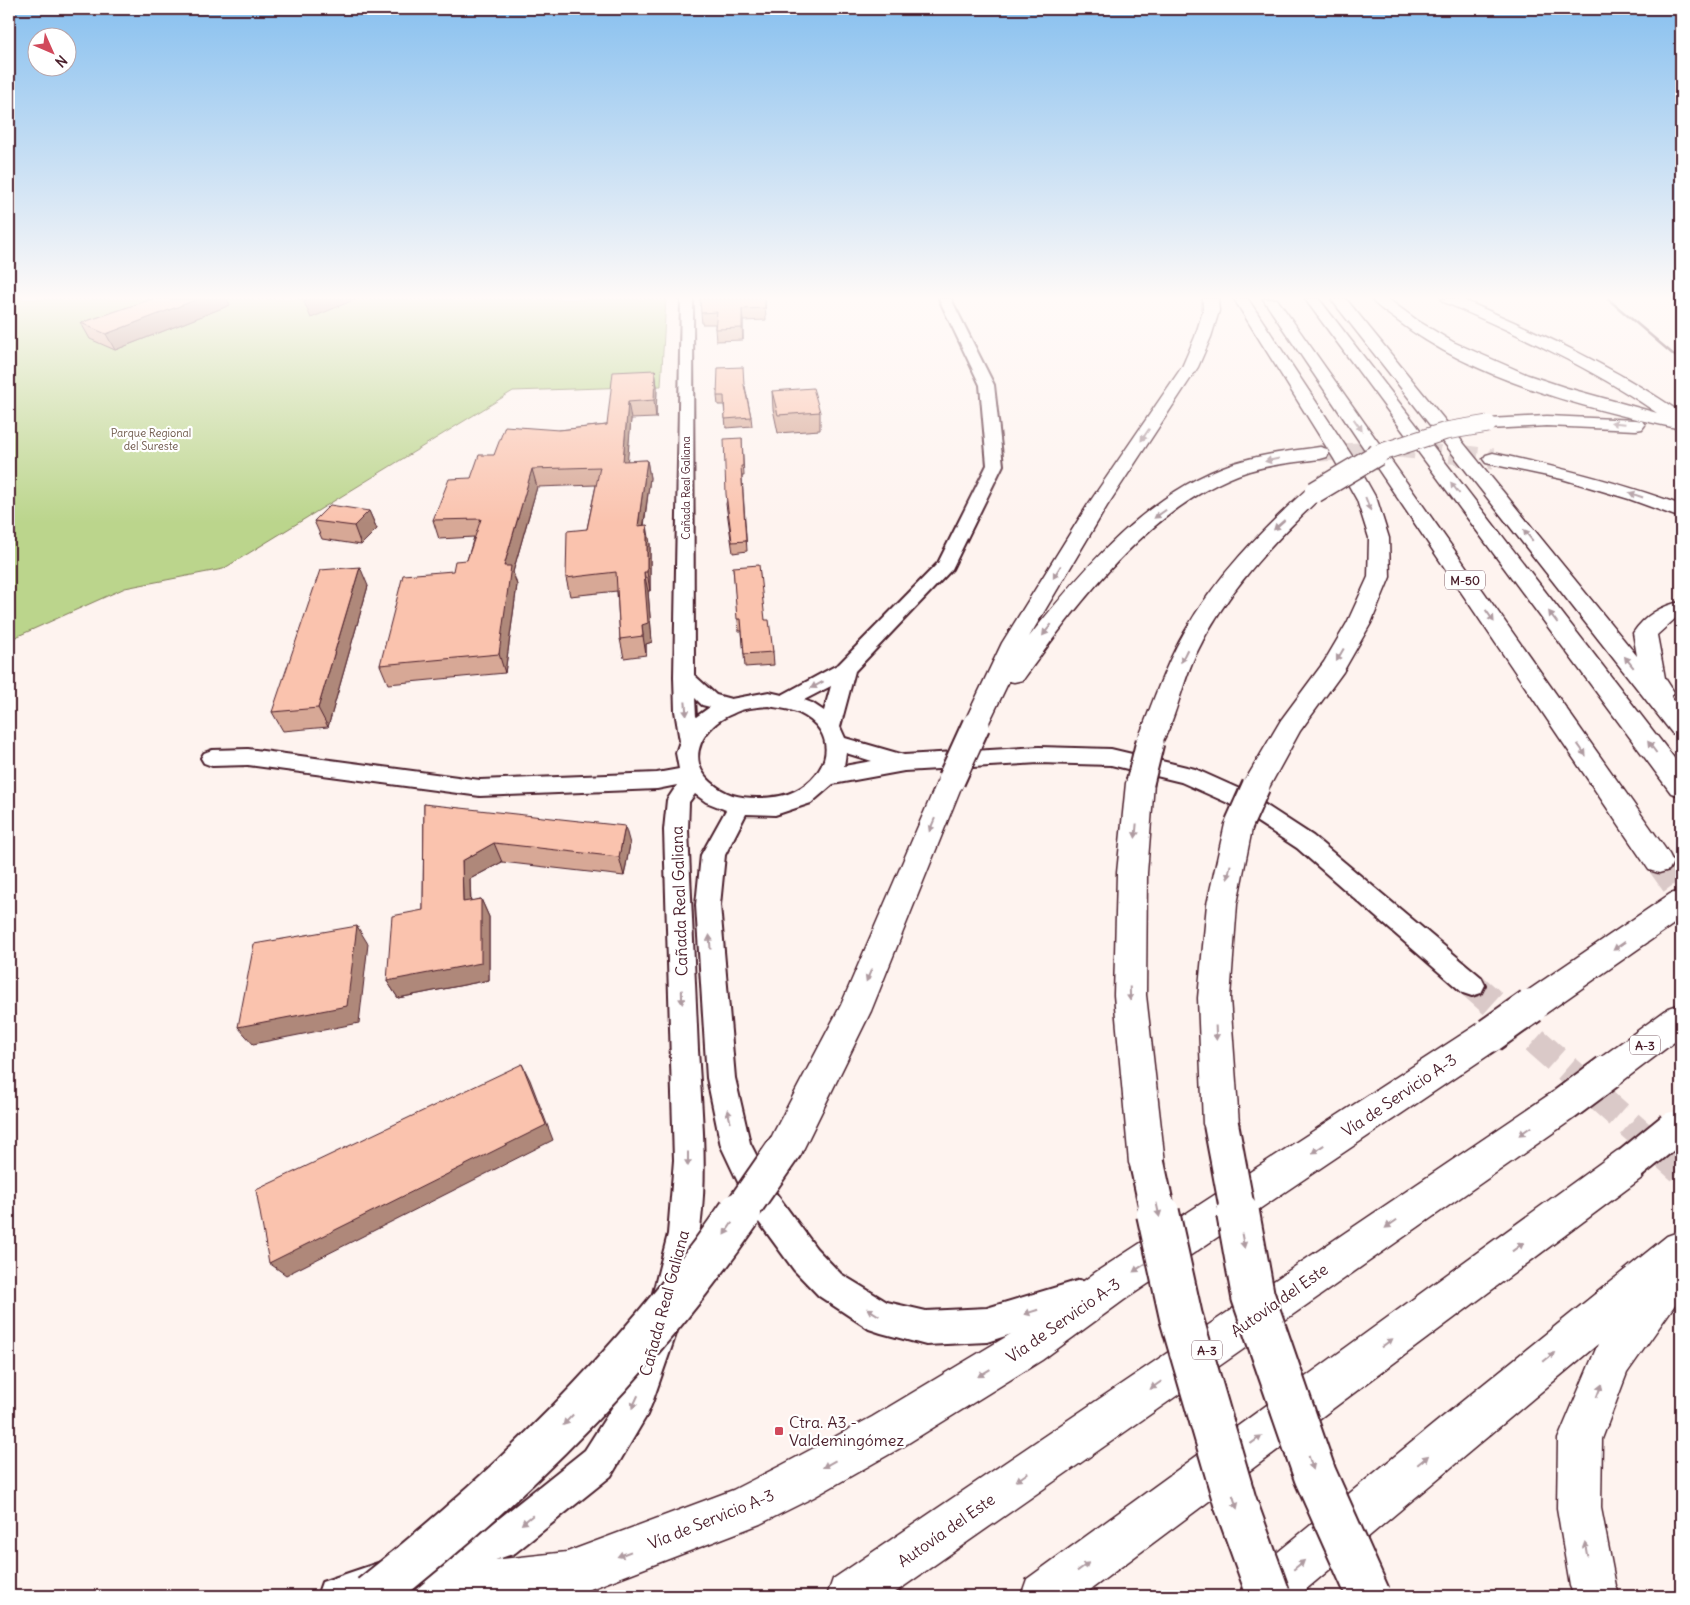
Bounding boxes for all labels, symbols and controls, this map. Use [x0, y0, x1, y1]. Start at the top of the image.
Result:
north arrow [28, 28, 78, 78]
text: N [51, 51, 71, 71]
one-way arrow [1353, 418, 1363, 432]
one-way arrow [1610, 419, 1626, 427]
park label: Parque Regional del Sureste [111, 426, 191, 453]
one-way arrow [1140, 428, 1150, 441]
street label: Cañada Real Galiana [679, 436, 693, 540]
one-way arrow [1263, 457, 1279, 465]
one-way arrow [1450, 481, 1460, 495]
one-way arrow [1628, 491, 1643, 498]
one-way arrow [1365, 496, 1372, 511]
one-way arrow [1153, 509, 1167, 519]
one-way arrow [1273, 519, 1285, 531]
one-way arrow [1522, 529, 1533, 542]
one-way arrow [1053, 565, 1062, 578]
road number: M-50 [1445, 570, 1485, 590]
one-way arrow [1485, 610, 1495, 623]
one-way arrow [1548, 611, 1559, 624]
one-way arrow [1042, 623, 1053, 636]
one-way arrow [1336, 648, 1345, 662]
one-way arrow [1180, 649, 1188, 663]
one-way arrow [1623, 656, 1634, 669]
one-way arrow [809, 681, 824, 689]
one-way arrow [682, 701, 690, 717]
one-way arrow [1646, 741, 1657, 754]
one-way arrow [1577, 743, 1587, 757]
one-way arrow [927, 818, 935, 832]
one-way arrow [1131, 824, 1139, 840]
street label: Cañada Real Galiana [666, 825, 692, 977]
one-way arrow [1224, 864, 1232, 880]
one-way arrow [706, 934, 714, 950]
one-way arrow [1612, 941, 1626, 951]
one-way arrow [865, 968, 873, 982]
one-way arrow [1127, 986, 1135, 1002]
one-way arrow [678, 989, 686, 1005]
one-way arrow [1213, 1026, 1221, 1042]
road number: A-3 [1630, 1036, 1660, 1054]
street label: Vía de Servicio A-3 [1338, 1049, 1460, 1141]
one-way arrow [725, 1109, 733, 1124]
one-way arrow [1518, 1126, 1531, 1136]
one-way arrow [1311, 1144, 1325, 1154]
one-way arrow [684, 1152, 692, 1168]
one-way arrow [1154, 1203, 1162, 1218]
one-way arrow [1384, 1219, 1398, 1229]
one-way arrow [723, 1223, 733, 1236]
street label: Cañada Real Galiana [635, 1228, 693, 1378]
one-way arrow [1239, 1233, 1247, 1249]
one-way arrow [1511, 1241, 1524, 1252]
street label: Autovía del Este [1227, 1259, 1331, 1341]
one-way arrow [1132, 1263, 1145, 1272]
street label: Vía de Servicio A-3 [1002, 1273, 1124, 1367]
one-way arrow [866, 1307, 880, 1317]
one-way arrow [1023, 1308, 1038, 1316]
one-way arrow [1380, 1338, 1394, 1348]
road number: A-3 [1192, 1340, 1222, 1360]
one-way arrow [1542, 1352, 1555, 1363]
one-way arrow [977, 1369, 990, 1378]
one-way arrow [1149, 1380, 1163, 1390]
one-way arrow [1596, 1383, 1603, 1398]
one-way arrow [630, 1395, 638, 1409]
place label: Ctra. A3 - Valdemingómez [789, 1412, 904, 1450]
one-way arrow [562, 1414, 574, 1426]
marker: Ctra. A3 - Valdemingómez [773, 1425, 785, 1437]
one-way arrow [1249, 1434, 1262, 1445]
one-way arrow [1307, 1455, 1315, 1470]
one-way arrow [1417, 1455, 1430, 1466]
one-way arrow [822, 1460, 835, 1469]
one-way arrow [1015, 1472, 1029, 1482]
street label: Vía de Servicio A-3 [645, 1485, 777, 1553]
street label: Autovía del Este [894, 1489, 998, 1571]
one-way arrow [1232, 1495, 1240, 1510]
one-way arrow [521, 1514, 534, 1525]
one-way arrow [1582, 1540, 1590, 1556]
one-way arrow [616, 1550, 631, 1558]
one-way arrow [1292, 1559, 1305, 1570]
one-way arrow [1077, 1562, 1090, 1572]

